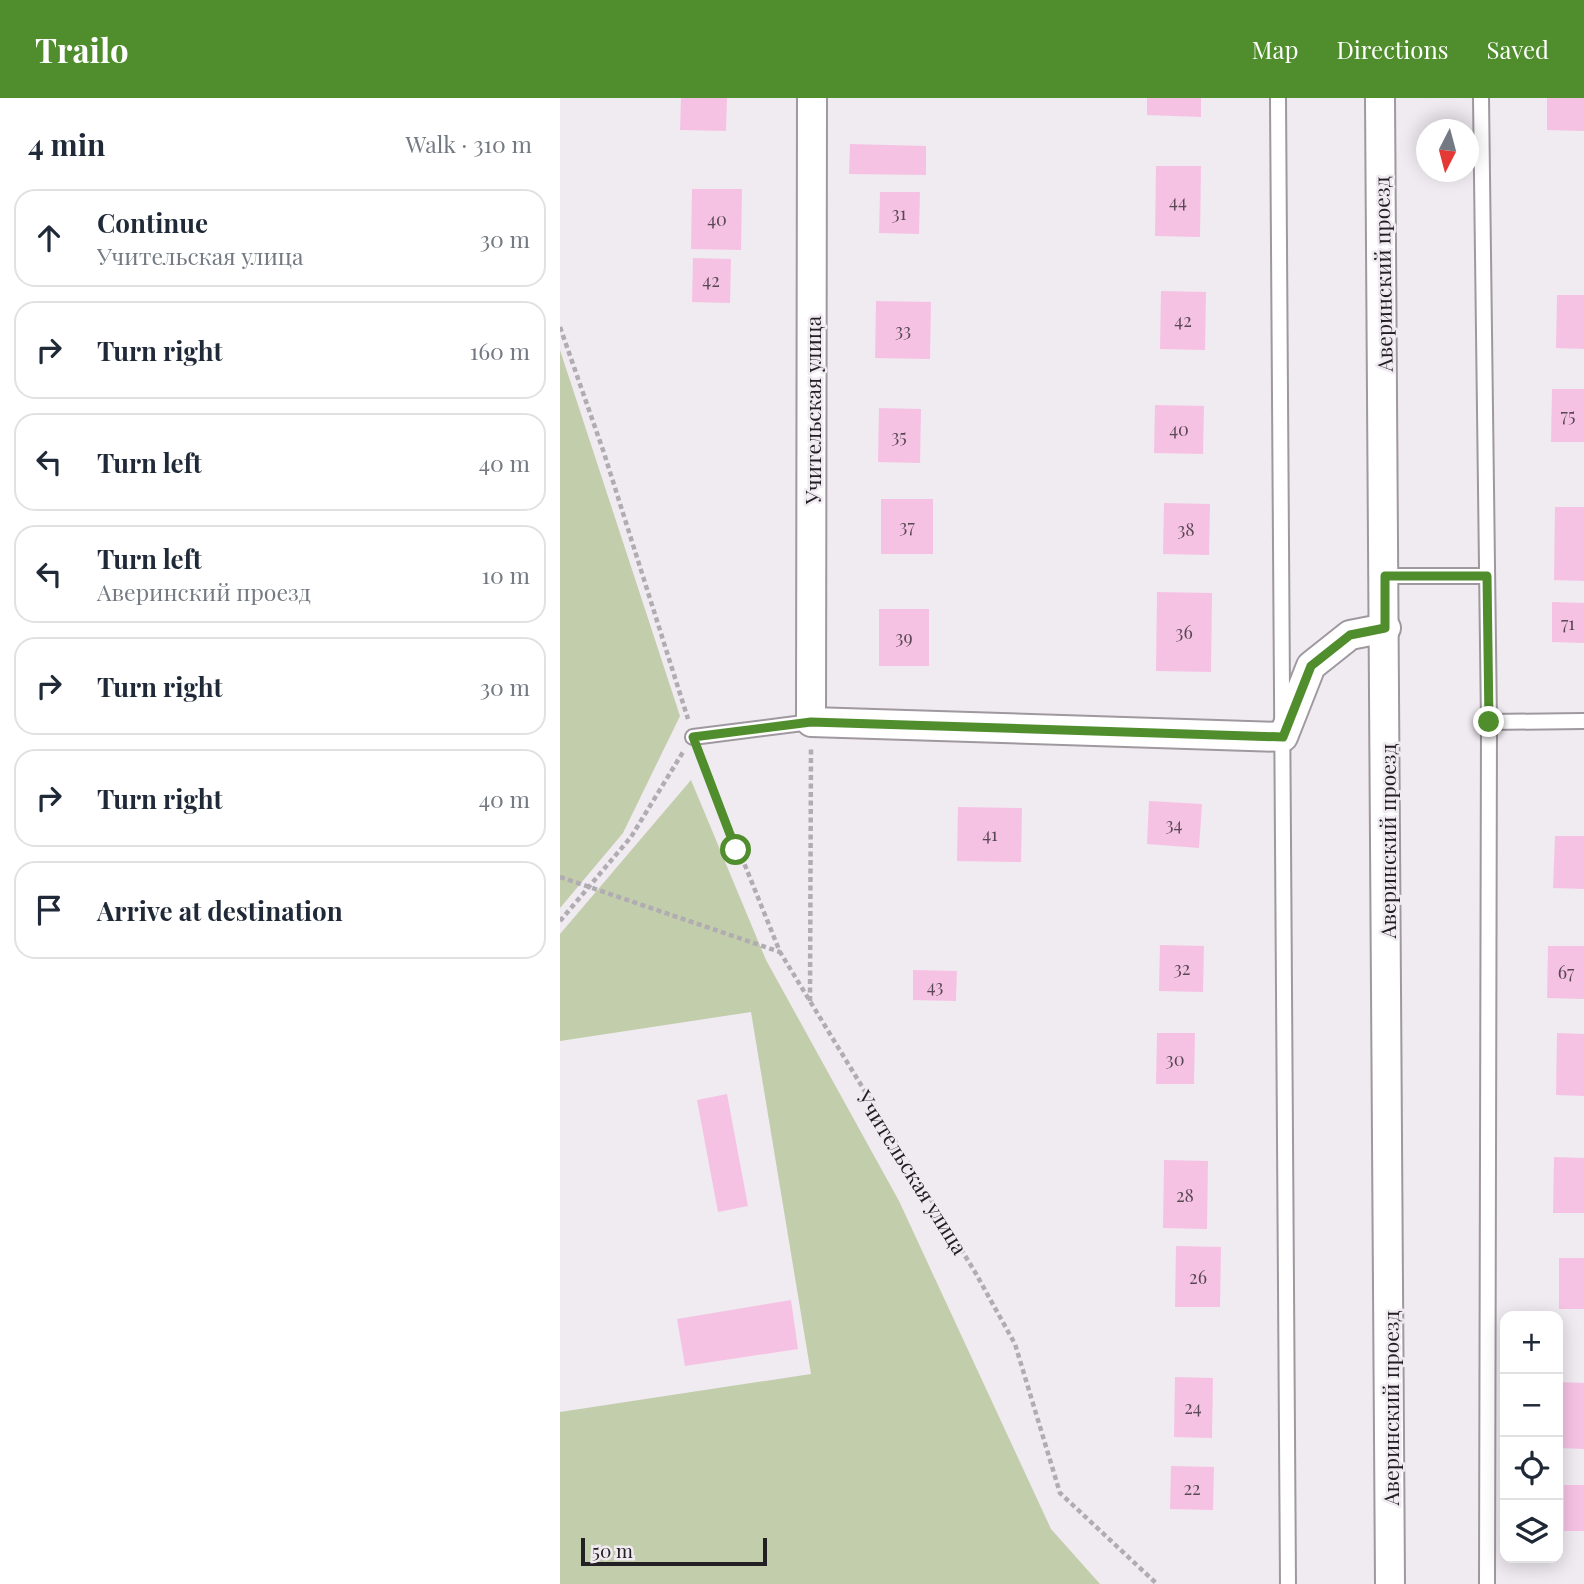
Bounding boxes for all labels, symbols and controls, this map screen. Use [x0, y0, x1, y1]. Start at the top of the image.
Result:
text: Trailo [35, 27, 129, 71]
text: Map [1252, 33, 1298, 65]
text: Directions [1336, 33, 1449, 65]
text: Saved [1487, 33, 1549, 65]
north arrow [1416, 119, 1479, 182]
text: 4 min [28, 124, 106, 164]
text: Walk · 310 m [406, 128, 532, 159]
street label: Аверинский проезд [1366, 176, 1398, 373]
house number: 44 [1169, 189, 1187, 213]
house number: 31 [892, 201, 907, 225]
text: Continue [97, 205, 208, 240]
house number: 40 [707, 207, 727, 231]
icon: ahead [30, 219, 68, 257]
text: 30 m [480, 223, 530, 254]
text: Учительская улица [97, 240, 303, 271]
house number: 42 [702, 268, 720, 292]
house number: 42 [1174, 308, 1192, 332]
street label: Учительская улица [798, 315, 826, 505]
house number: 33 [895, 318, 911, 342]
icon: right [30, 331, 68, 369]
text: Turn right [97, 333, 223, 368]
text: 160 m [470, 335, 530, 366]
house number: 75 [1561, 403, 1575, 427]
house number: 40 [1169, 417, 1189, 441]
house number: 35 [891, 424, 907, 448]
icon: left [30, 443, 68, 481]
text: Turn left [97, 445, 202, 480]
text: 40 m [479, 447, 530, 478]
house number: 37 [899, 514, 915, 538]
house number: 38 [1177, 517, 1195, 541]
text: Turn left [97, 541, 202, 576]
icon: left [30, 555, 68, 593]
text: 10 m [482, 559, 530, 590]
text: Аверинский проезд [97, 576, 311, 607]
house number: 71 [1561, 611, 1575, 635]
house number: 36 [1175, 620, 1193, 644]
house number: 39 [895, 625, 913, 649]
icon: right [30, 667, 68, 705]
text: Turn right [97, 669, 223, 704]
text: 30 m [480, 671, 530, 702]
route end [1473, 706, 1504, 737]
street label: Аверинский проезд [1373, 743, 1401, 940]
icon: right [30, 779, 68, 817]
text: Turn right [97, 781, 223, 816]
text: 40 m [479, 783, 530, 814]
house number: 34 [1165, 812, 1183, 836]
house number: 41 [982, 822, 998, 846]
route start [720, 834, 751, 865]
icon: arrive [30, 891, 68, 929]
text: Arrive at destination [97, 893, 343, 928]
house number: 32 [1174, 956, 1190, 980]
house number: 67 [1558, 960, 1575, 984]
house number: 43 [927, 974, 943, 998]
house number: 30 [1166, 1047, 1184, 1071]
street label: Учительская улица [851, 1084, 975, 1260]
house number: 28 [1176, 1183, 1194, 1207]
house number: 26 [1189, 1265, 1207, 1289]
street label: Аверинский проезд [1376, 1310, 1404, 1507]
map controls [1500, 1311, 1563, 1563]
button: + [1500, 1311, 1563, 1374]
button: − [1500, 1374, 1563, 1437]
house number: 24 [1184, 1395, 1202, 1419]
button: locate [1500, 1437, 1563, 1500]
house number: 22 [1183, 1476, 1201, 1500]
button: layers [1500, 1500, 1563, 1563]
scale bar [581, 1535, 766, 1567]
text: 50 m [592, 1537, 633, 1563]

